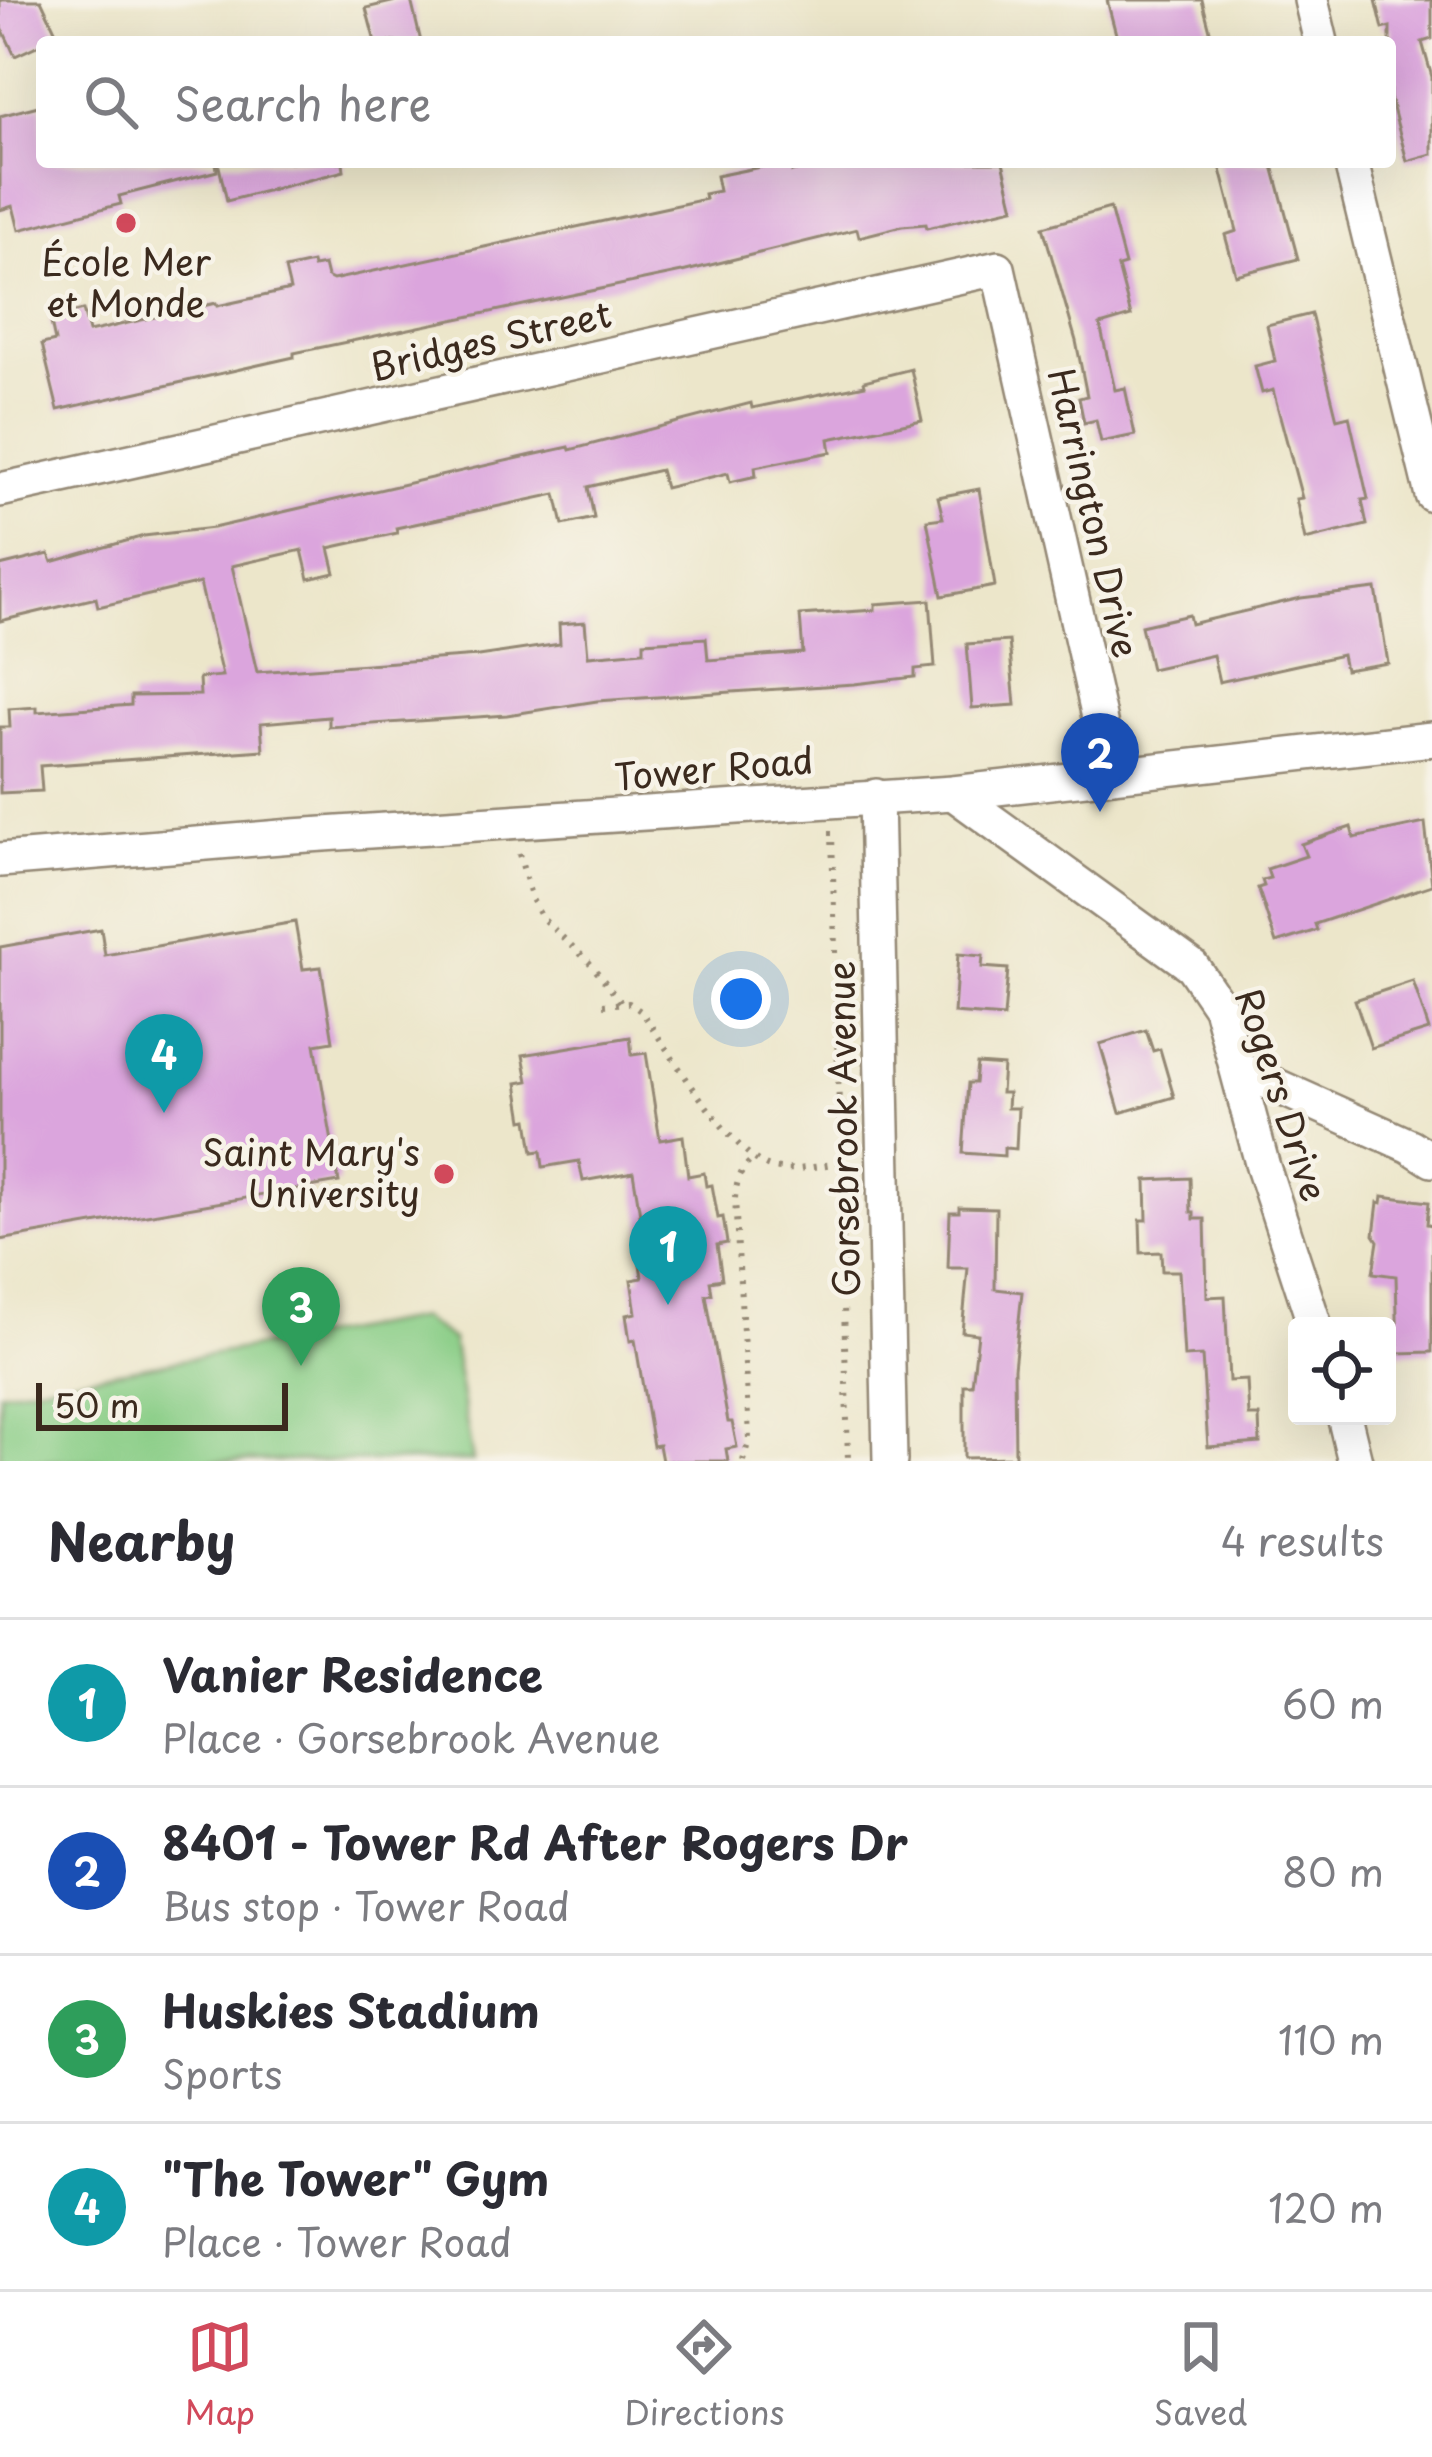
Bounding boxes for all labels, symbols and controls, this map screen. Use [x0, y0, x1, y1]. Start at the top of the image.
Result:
search box [36, 36, 1396, 168]
text: Search here [174, 68, 431, 136]
icon: search [78, 69, 144, 135]
marker: École Mer et Monde [113, 210, 139, 236]
place label: École Mer et Monde [41, 234, 211, 329]
street label: Bridges Street [365, 285, 616, 393]
street label: Harrington Drive [1035, 362, 1155, 663]
pin: 2 [1061, 713, 1139, 812]
street label: Tower Road [612, 731, 815, 803]
street label: Gorsebrook Avenue [812, 961, 872, 1298]
your location [711, 969, 771, 1029]
street label: Rogers Drive [1223, 981, 1343, 1208]
pin: 4 [125, 1014, 203, 1113]
place label: Saint Mary's University [202, 1124, 420, 1219]
marker: Saint Mary's University [431, 1161, 457, 1187]
pin: 1 [629, 1206, 707, 1305]
pin: 3 [262, 1267, 340, 1366]
map controls [1288, 1317, 1396, 1425]
button: locate [1288, 1317, 1396, 1425]
scale bar [36, 1377, 288, 1430]
text: 50 m [54, 1379, 140, 1429]
text: Nearby [48, 1501, 235, 1578]
text: 4 results [1221, 1510, 1384, 1569]
text: Vanier Residence [162, 1639, 543, 1707]
text: 1 [78, 1673, 96, 1732]
text: 60 m [1282, 1673, 1384, 1732]
text: Place · Gorsebrook Avenue [162, 1707, 660, 1766]
text: 8401 - Tower Rd After Rogers Dr [162, 1807, 908, 1875]
text: 2 [73, 1841, 101, 1900]
text: 80 m [1282, 1841, 1384, 1900]
text: Bus stop · Tower Road [162, 1875, 570, 1934]
text: Huskies Stadium [162, 1975, 540, 2043]
text: 3 [74, 2009, 100, 2068]
text: 110 m [1278, 2009, 1384, 2068]
text: Sports [162, 2043, 282, 2102]
text: "The Tower" Gym [162, 2143, 549, 2211]
text: 4 [74, 2177, 100, 2236]
text: 120 m [1268, 2177, 1384, 2236]
text: Place · Tower Road [162, 2211, 512, 2270]
tab: Map [185, 2314, 255, 2436]
tab: Directions [624, 2314, 785, 2436]
tab: Saved [1154, 2314, 1247, 2436]

